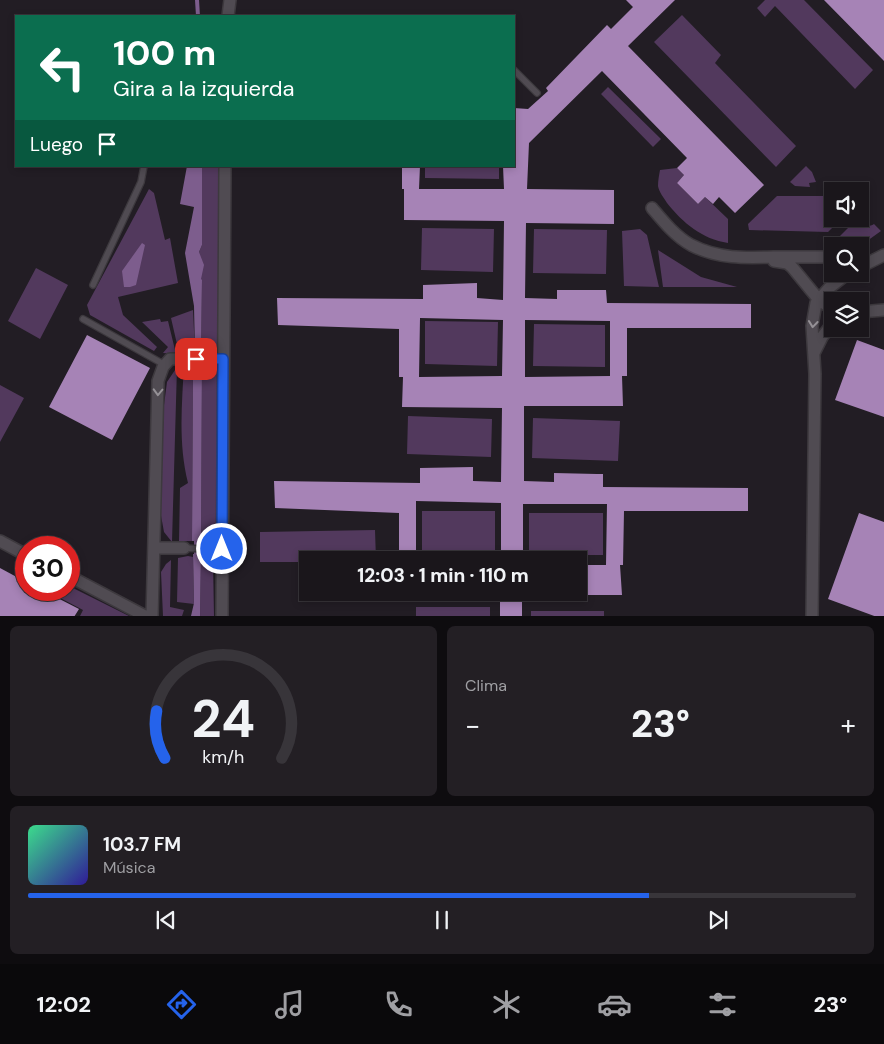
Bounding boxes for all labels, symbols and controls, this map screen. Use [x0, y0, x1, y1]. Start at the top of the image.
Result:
text: 100 m [113, 30, 216, 76]
icon: left [30, 35, 95, 100]
text: Gira a la izquierda [113, 74, 294, 103]
icon: arrive [93, 130, 121, 158]
text: Luego [30, 132, 83, 157]
map controls [824, 182, 869, 337]
button: sound [824, 182, 869, 227]
button: search [824, 237, 869, 282]
button: layers [824, 292, 869, 337]
one-way arrow [808, 320, 819, 328]
pin [175, 338, 217, 380]
icon: arrive [182, 345, 210, 373]
one-way arrow [153, 388, 163, 396]
position arrow [195, 522, 247, 574]
speed limit sign: 30 [15, 536, 80, 601]
text: 12:03 · 1 min · 110 m [357, 563, 529, 588]
text: Clima [465, 675, 507, 696]
text: 24 [192, 685, 255, 753]
text: 23° [631, 699, 690, 749]
text: − [465, 707, 480, 744]
text: + [841, 707, 856, 744]
text: km/h [202, 745, 245, 769]
text: 103.7 FM [103, 832, 181, 857]
text: Música [103, 857, 155, 878]
icon: previous [152, 906, 180, 934]
icon: pause [428, 906, 456, 934]
icon: next [704, 906, 732, 934]
icon: directions [164, 987, 199, 1022]
icon: music [272, 987, 307, 1022]
icon: phone [381, 987, 416, 1022]
icon: climate [489, 987, 524, 1022]
icon: car [597, 987, 632, 1022]
icon: filters [705, 987, 740, 1022]
text: 12:02 [37, 990, 91, 1019]
text: 23° [813, 990, 847, 1019]

